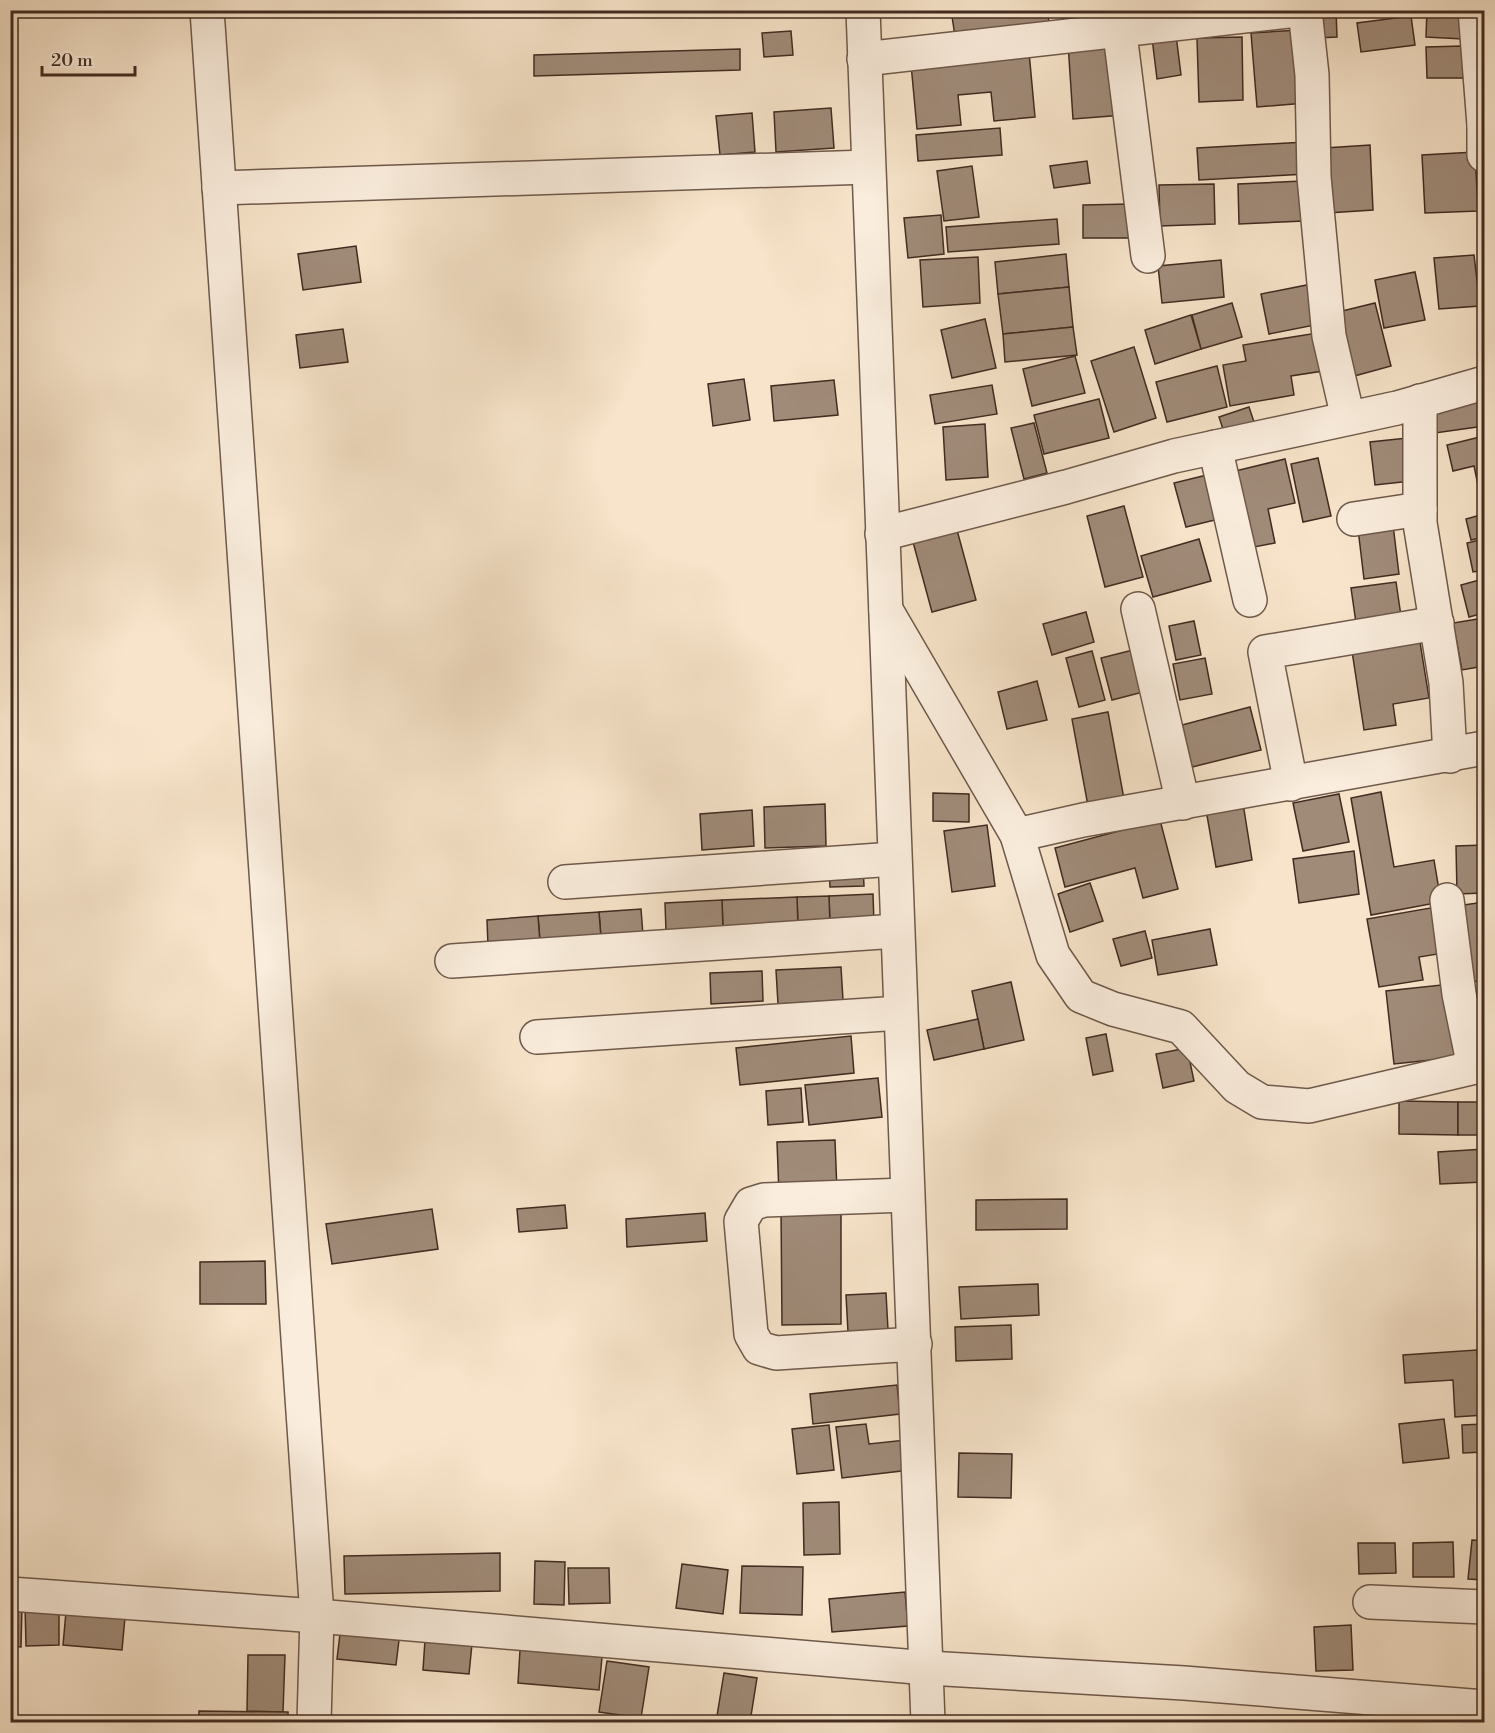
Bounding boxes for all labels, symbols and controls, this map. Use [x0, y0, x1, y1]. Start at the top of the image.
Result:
scale bar [42, 39, 135, 77]
text: 20 m [51, 49, 93, 72]

